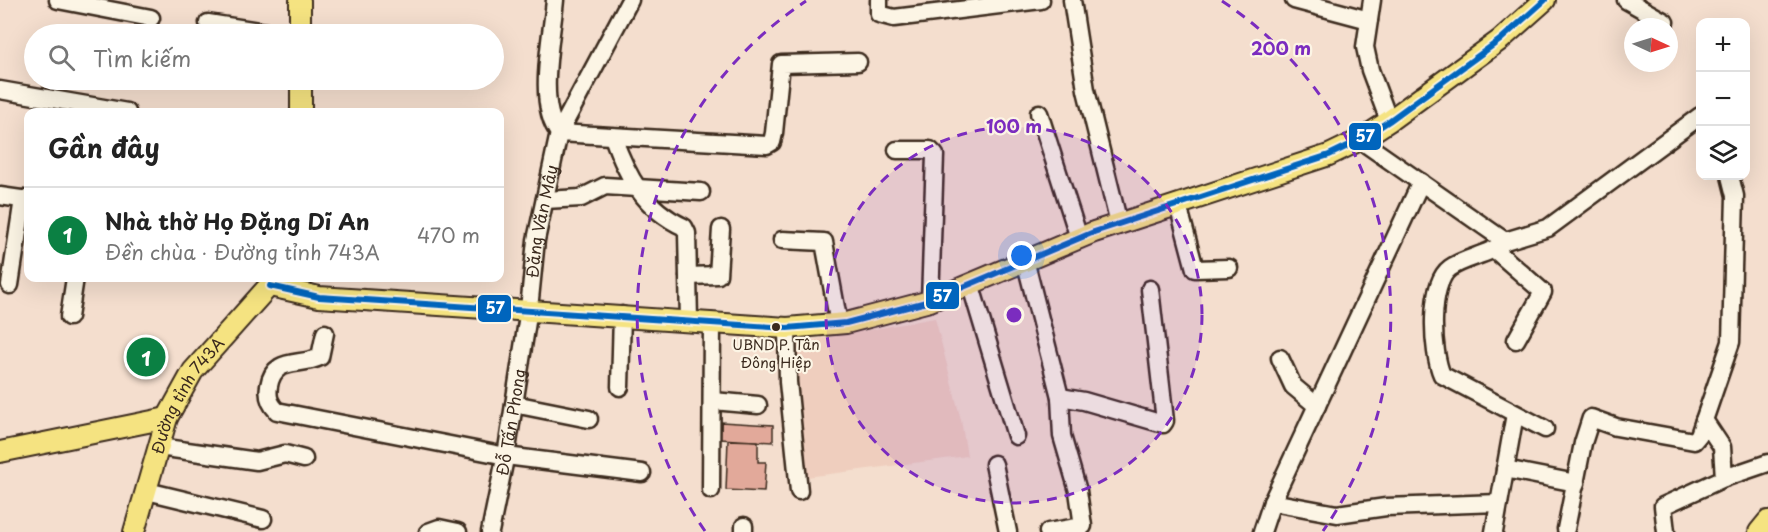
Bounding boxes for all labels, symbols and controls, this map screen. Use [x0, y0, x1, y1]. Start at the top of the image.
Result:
north arrow [1624, 18, 1678, 72]
map controls [1696, 18, 1750, 180]
button: + [1696, 18, 1750, 72]
search box [24, 24, 504, 90]
text: 200 m [1251, 34, 1311, 61]
icon: search [45, 41, 78, 74]
text: Tìm kiếm [93, 41, 191, 74]
button: − [1696, 72, 1750, 126]
text: 100 m [986, 112, 1042, 139]
line badge: 57 [1348, 122, 1382, 151]
text: 57 [1355, 123, 1375, 147]
button: layers [1696, 126, 1750, 180]
text: Gần đây [48, 128, 160, 167]
street label: Đặng Văn Mây [519, 162, 563, 279]
text: Nhà thờ Họ Đặng Dĩ An [105, 204, 370, 237]
text: 1 [63, 220, 72, 250]
text: 470 m [417, 220, 480, 250]
text: Đền chùa · Đường tỉnh 743A [105, 237, 380, 267]
your location [1007, 241, 1036, 270]
line badge: 57 [925, 281, 960, 310]
text: 57 [932, 283, 952, 307]
line badge: 57 [477, 294, 512, 323]
text: 57 [485, 295, 505, 319]
centre of rings [1004, 305, 1024, 325]
marker: UBND P. Tân Đông Hiệp [770, 321, 782, 333]
street label: Đường tỉnh 743A [144, 331, 229, 457]
pin: 1 [126, 334, 166, 380]
place label: UBND P. Tân Đông Hiệp [732, 334, 820, 373]
street label: Đỗ Tấn Phong [489, 367, 530, 477]

